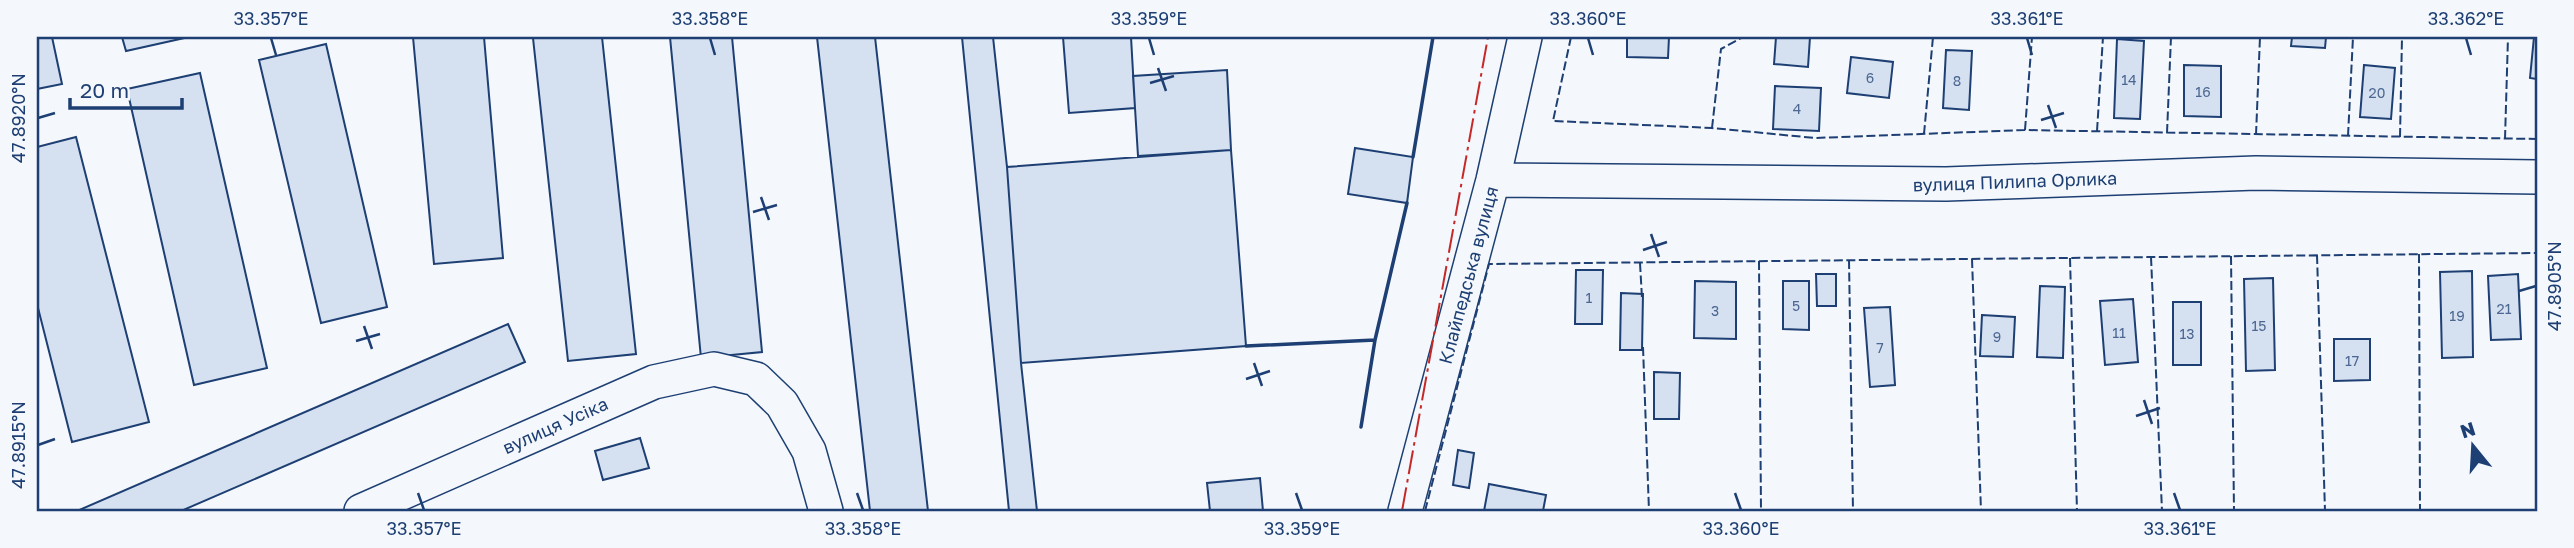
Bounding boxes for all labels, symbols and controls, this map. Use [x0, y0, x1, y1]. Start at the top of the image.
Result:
text: 33.357°E [234, 7, 308, 29]
text: 33.358°E [672, 7, 748, 29]
text: 33.359°E [1111, 7, 1187, 29]
text: 33.360°E [1549, 7, 1627, 29]
text: 33.361°E [1990, 7, 2064, 29]
text: 33.362°E [2428, 7, 2504, 29]
scale bar [70, 66, 182, 110]
house number: 6 [1866, 69, 1874, 86]
house number: 14 [2121, 71, 2137, 88]
house number: 8 [1953, 72, 1961, 89]
text: 47.8920°N [7, 73, 29, 163]
text: 20 m [80, 77, 129, 103]
house number: 16 [2195, 83, 2211, 100]
house number: 20 [2369, 84, 2385, 101]
house number: 4 [1793, 100, 1801, 117]
street label: вулиця Пилипа Орлика [1912, 166, 2118, 196]
street label: Клайпедська вулиця [1434, 184, 1502, 366]
text: 47.8905°N [2543, 241, 2565, 331]
house number: 1 [1586, 289, 1593, 306]
house number: 5 [1792, 297, 1800, 314]
house number: 21 [2497, 300, 2512, 317]
house number: 3 [1711, 302, 1719, 319]
house number: 19 [2449, 307, 2465, 324]
house number: 15 [2252, 317, 2266, 334]
house number: 11 [2112, 324, 2126, 341]
house number: 13 [2180, 325, 2194, 342]
house number: 9 [1993, 328, 2001, 345]
house number: 7 [1876, 339, 1884, 356]
house number: 17 [2345, 352, 2359, 369]
street label: вулиця Усіка [499, 392, 611, 458]
text: 47.8915°N [7, 401, 29, 489]
north arrow [2438, 412, 2508, 482]
text: N [2457, 416, 2478, 443]
text: 33.357°E [387, 517, 461, 539]
text: 33.358°E [825, 517, 901, 539]
text: 33.359°E [1264, 517, 1340, 539]
text: 33.360°E [1702, 517, 1780, 539]
text: 33.361°E [2143, 517, 2217, 539]

